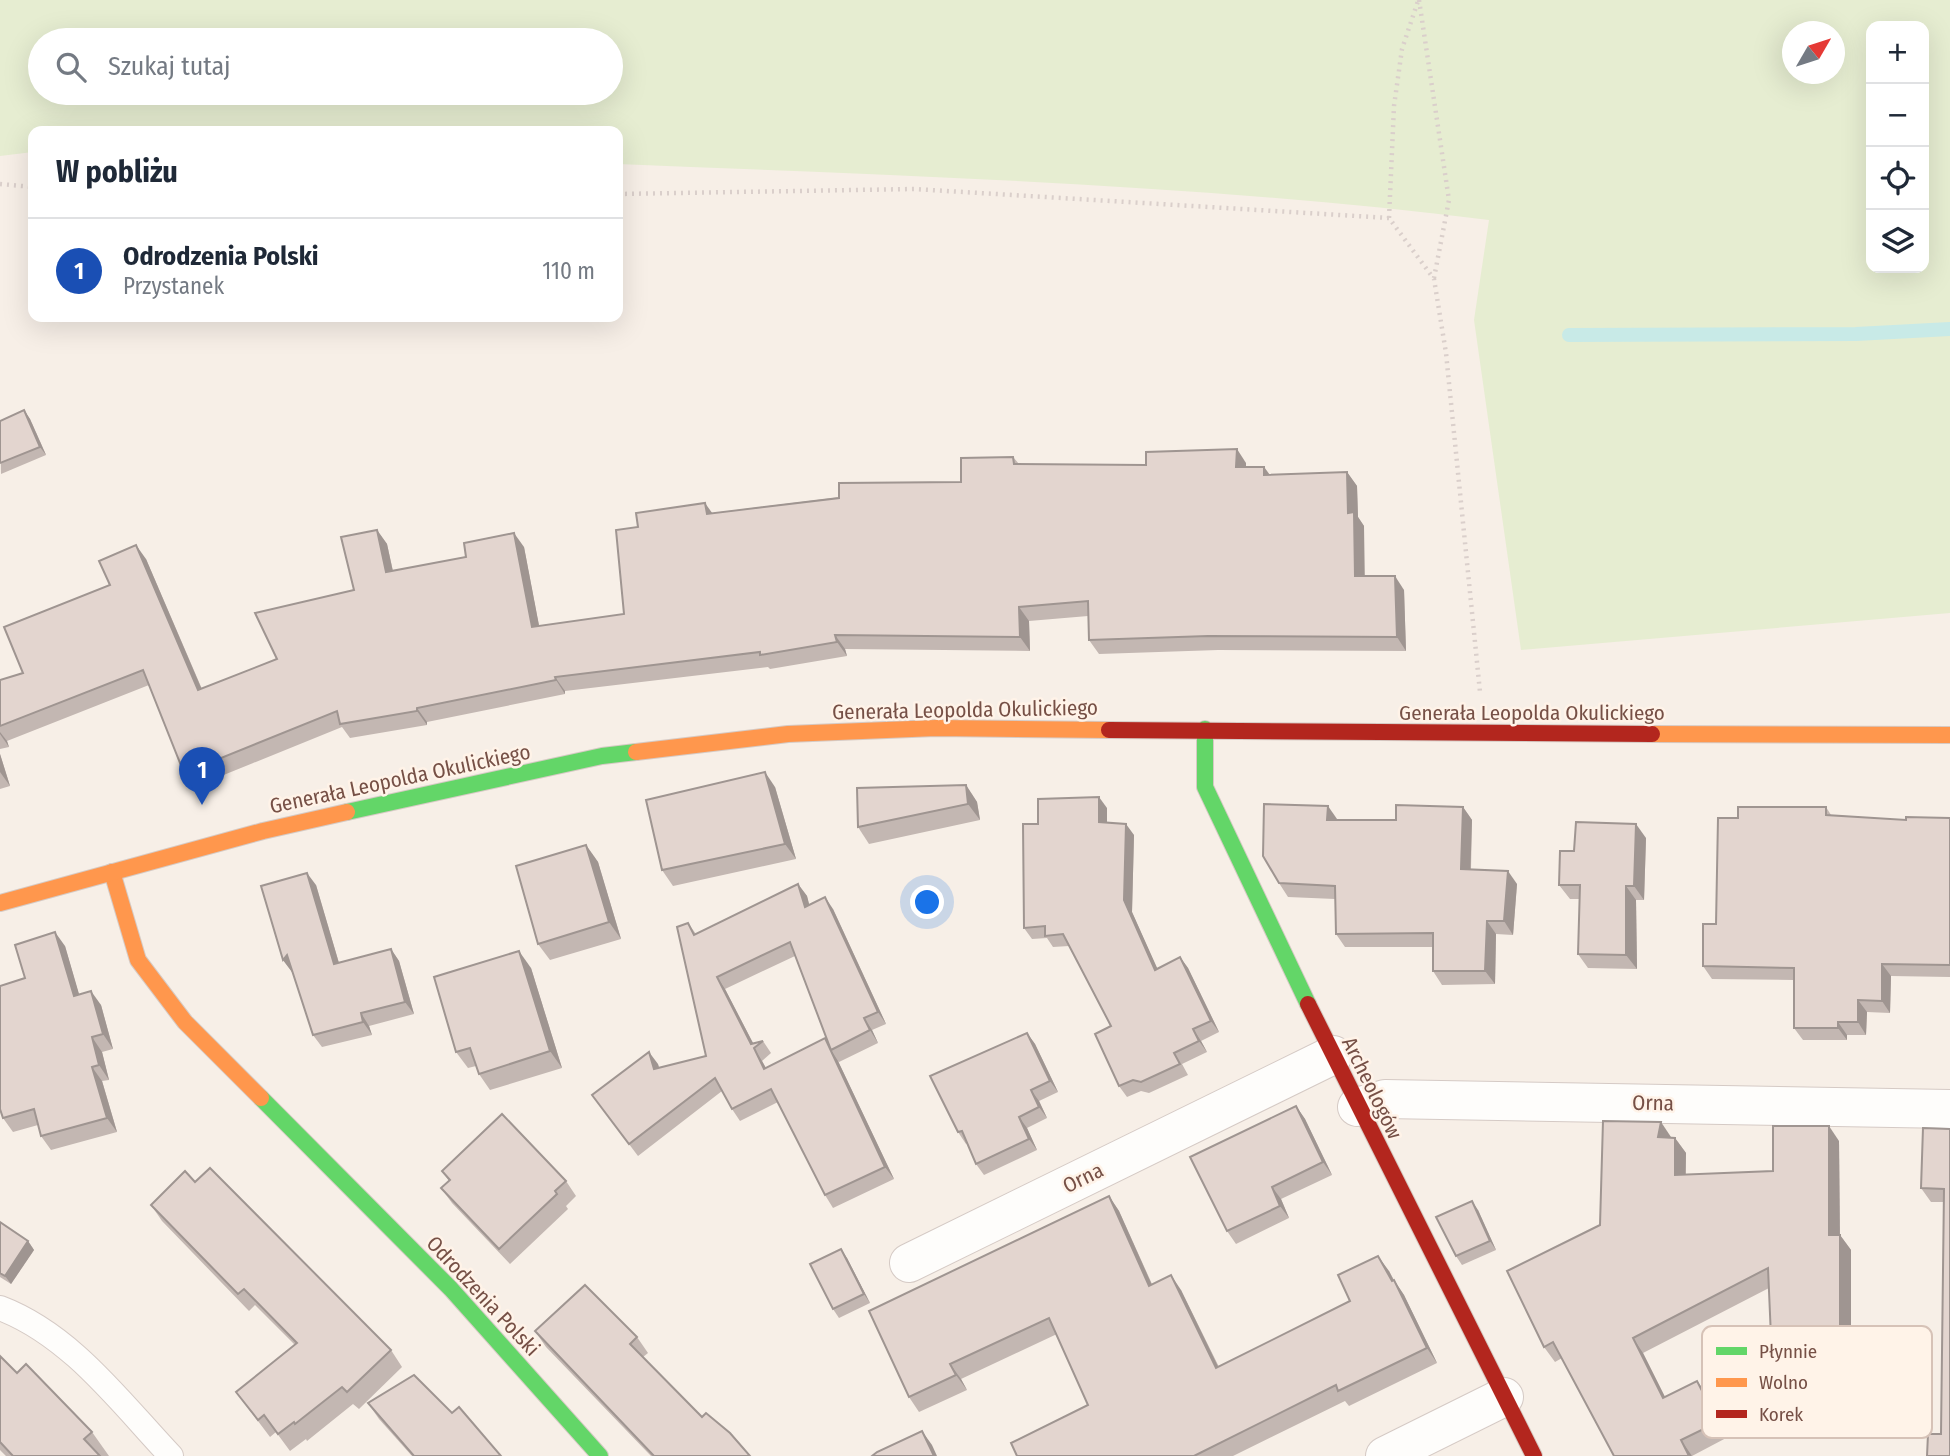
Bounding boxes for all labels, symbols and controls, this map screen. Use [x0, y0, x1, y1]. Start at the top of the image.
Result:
north arrow [1782, 21, 1845, 84]
map controls [1866, 21, 1929, 273]
button: + [1866, 21, 1929, 84]
search box [28, 28, 623, 105]
icon: search [52, 48, 90, 86]
text: Szukaj tutaj [108, 51, 231, 82]
button: − [1866, 84, 1929, 147]
button: locate [1866, 147, 1929, 210]
text: W pobliżu [56, 154, 178, 190]
button: layers [1866, 210, 1929, 273]
text: Odrodzenia Polski [123, 241, 319, 272]
text: 1 [74, 257, 84, 285]
text: 110 m [542, 257, 595, 285]
text: Przystanek [123, 272, 224, 300]
street label: Generała Leopolda Okulickiego [832, 695, 1098, 725]
street label: Generała Leopolda Okulickiego [1399, 700, 1665, 726]
street label: Generała Leopolda Okulickiego [267, 739, 533, 819]
pin: 1 [179, 747, 225, 805]
your location [910, 885, 944, 919]
street label: Archeologów [1336, 1033, 1408, 1143]
street label: Orna [1632, 1090, 1674, 1116]
street label: Orna [1058, 1157, 1108, 1199]
street label: Odrodzenia Polski [421, 1231, 545, 1361]
legend [1702, 1326, 1932, 1438]
text: Płynnie [1759, 1340, 1817, 1363]
text: Wolno [1759, 1371, 1808, 1394]
text: Korek [1759, 1403, 1803, 1426]

